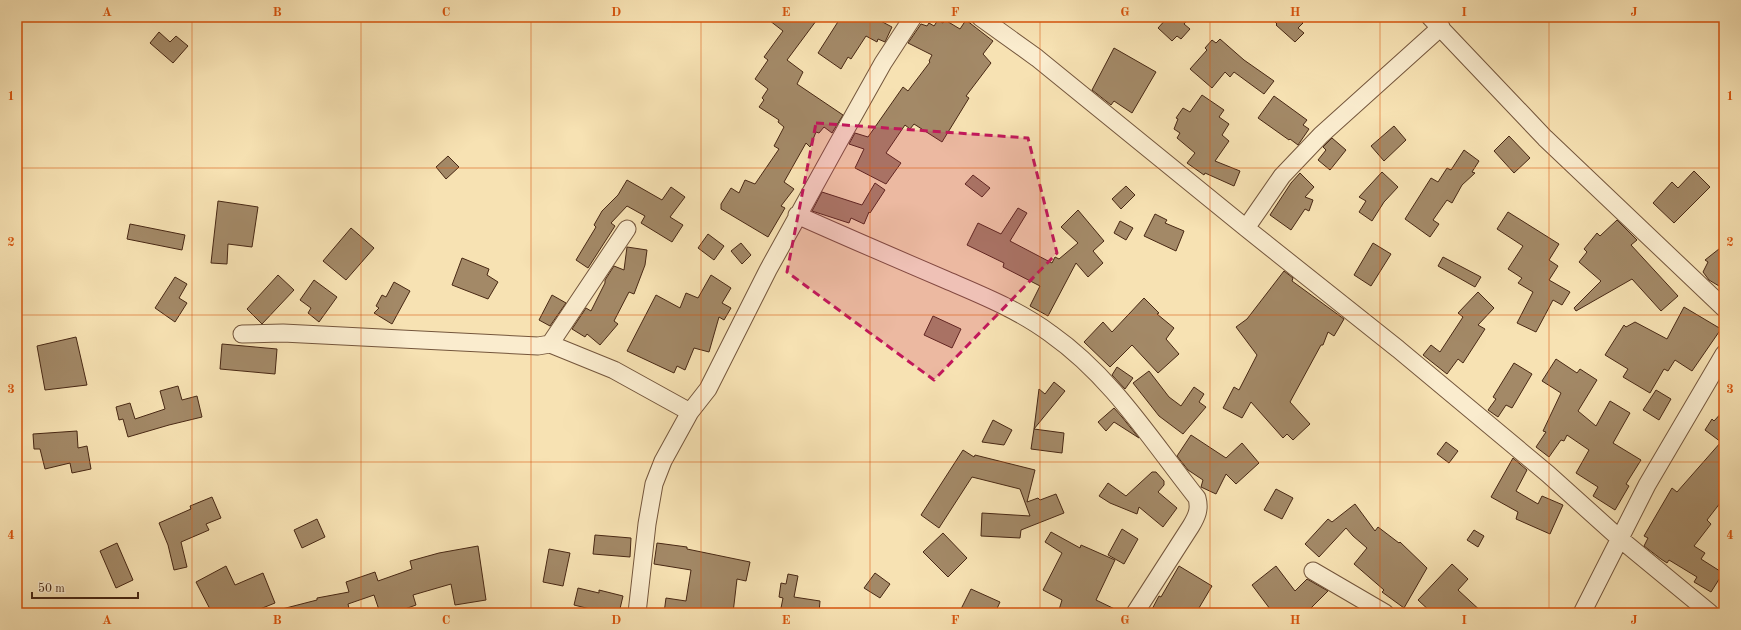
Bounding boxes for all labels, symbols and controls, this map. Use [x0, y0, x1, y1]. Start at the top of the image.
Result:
text: A [102, 6, 112, 19]
text: B [272, 6, 282, 19]
text: C [442, 6, 450, 19]
text: D [611, 6, 621, 19]
text: E [782, 6, 791, 19]
text: F [951, 6, 960, 19]
text: G [1120, 6, 1130, 19]
text: H [1290, 6, 1301, 19]
text: I [1461, 6, 1467, 19]
text: J [1630, 6, 1638, 19]
text: 1 [7, 90, 15, 103]
text: 1 [1726, 90, 1734, 103]
text: 2 [7, 236, 15, 249]
text: 2 [1726, 236, 1734, 249]
text: 3 [7, 383, 15, 396]
text: 3 [1726, 383, 1734, 396]
text: 4 [7, 529, 15, 542]
text: 4 [1726, 529, 1734, 542]
scale bar [32, 574, 138, 600]
text: 50 m [38, 582, 65, 595]
text: A [102, 614, 112, 627]
text: B [272, 614, 282, 627]
text: C [442, 614, 450, 627]
text: D [611, 614, 621, 627]
text: E [782, 614, 791, 627]
text: F [951, 614, 960, 627]
text: G [1120, 614, 1130, 627]
text: H [1290, 614, 1301, 627]
text: I [1461, 614, 1467, 627]
text: J [1630, 614, 1638, 627]

